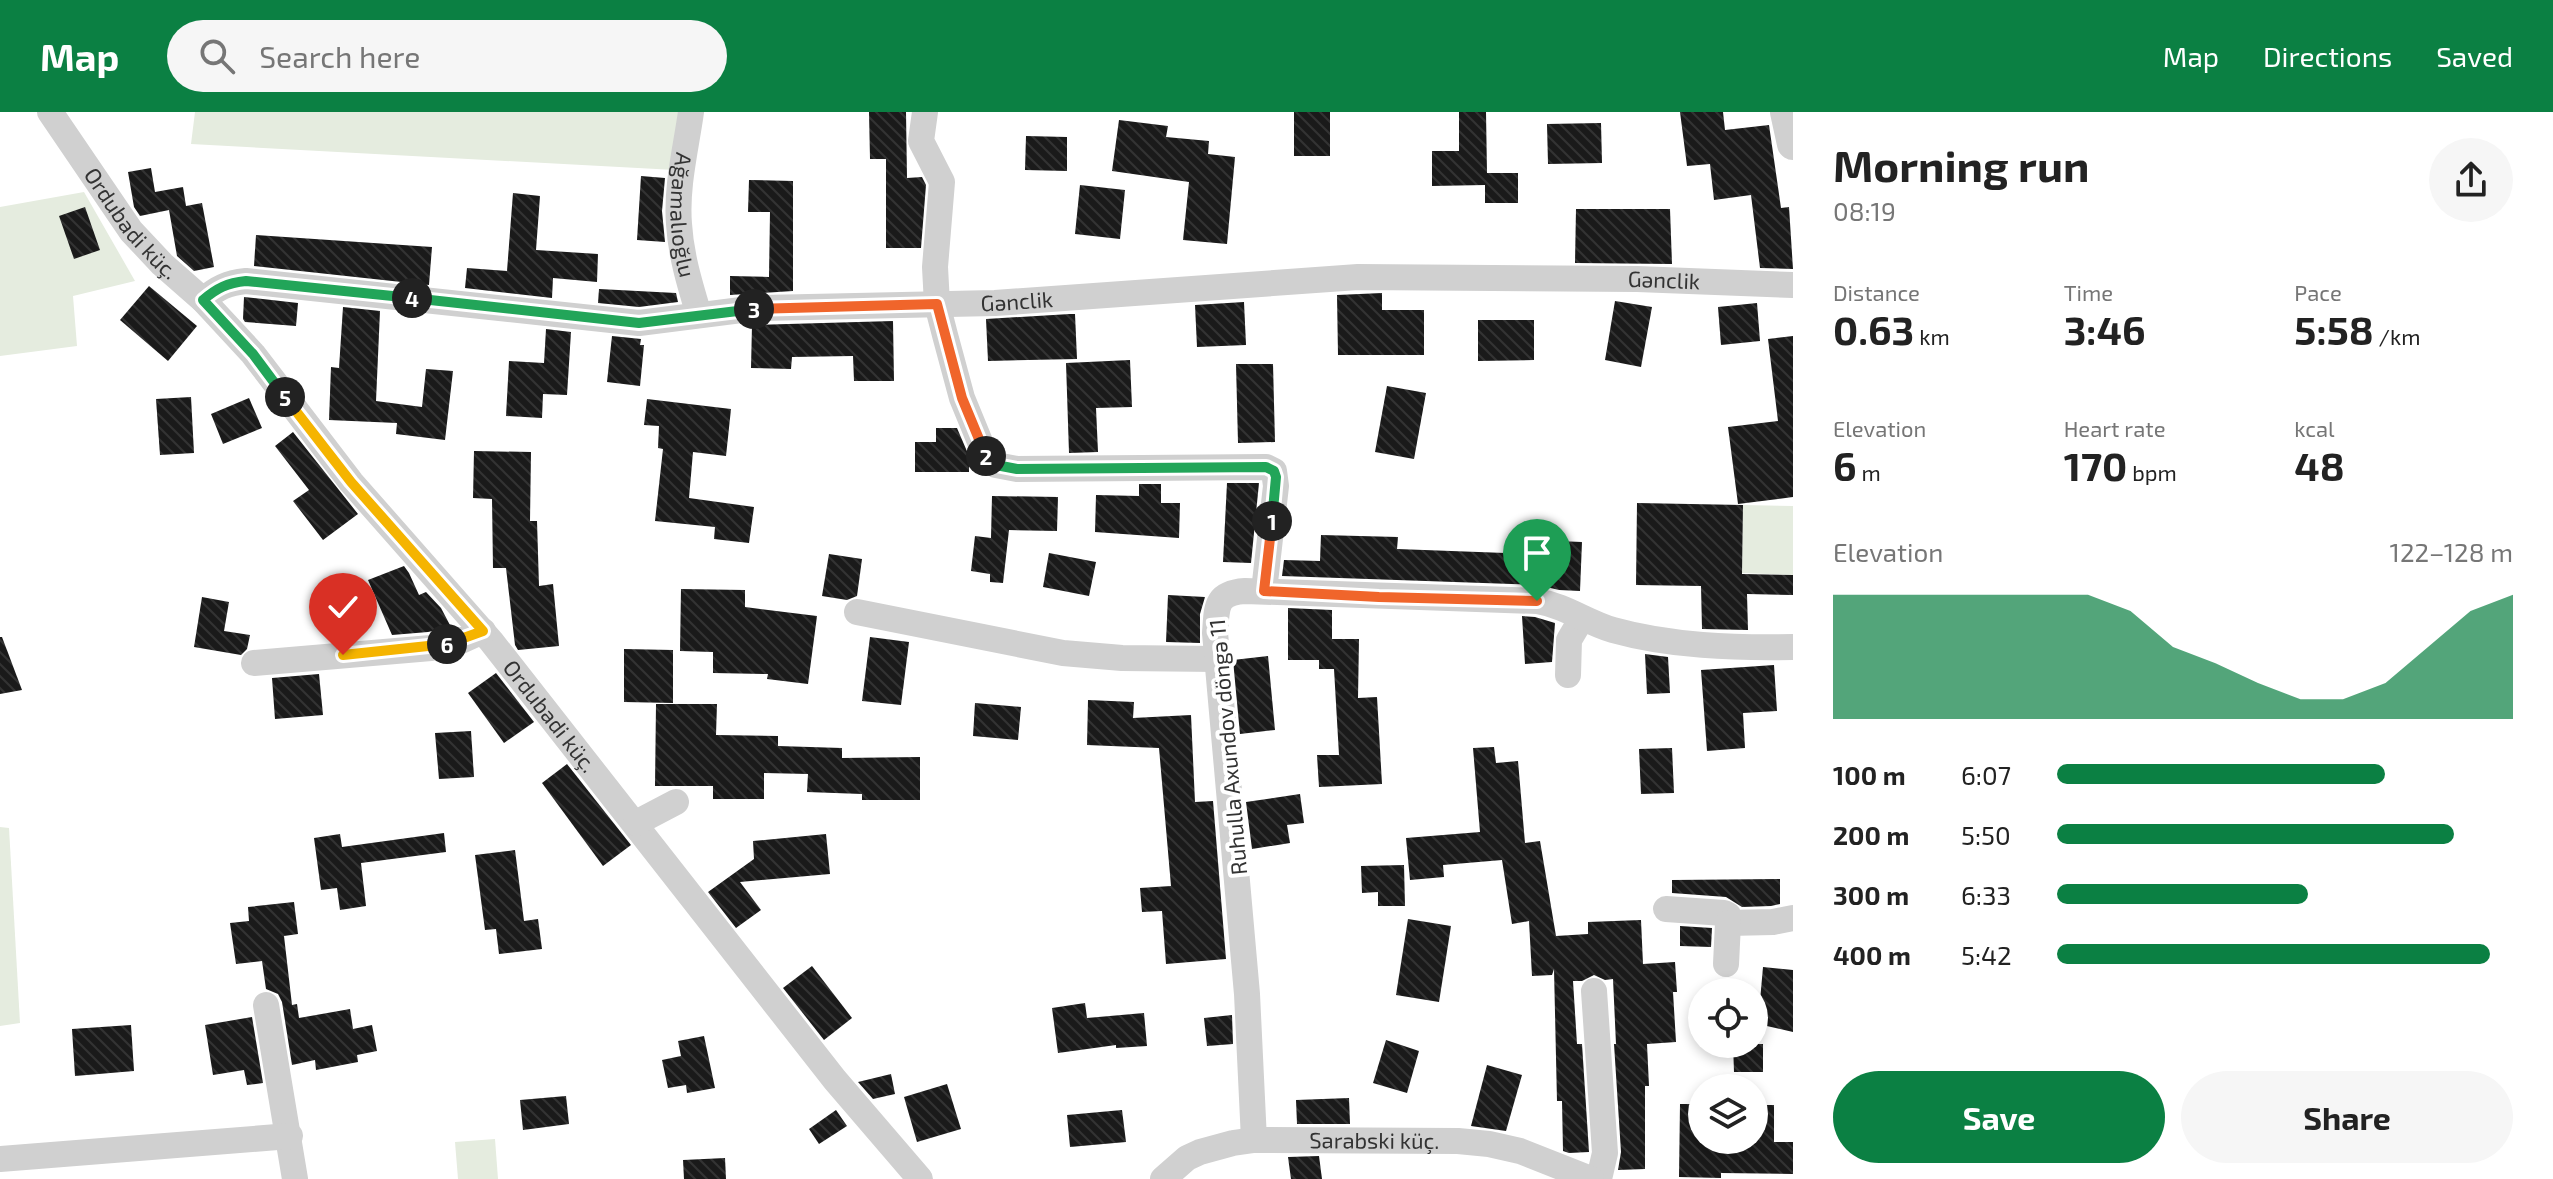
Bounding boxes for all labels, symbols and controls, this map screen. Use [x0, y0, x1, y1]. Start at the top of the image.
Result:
search box [167, 20, 727, 92]
text: Map [40, 33, 119, 79]
icon: search [195, 34, 239, 78]
text: Search here [259, 38, 420, 74]
text: Map [2163, 39, 2219, 73]
text: Directions [2263, 39, 2392, 73]
text: Saved [2436, 39, 2513, 73]
text: Morning run [1833, 138, 2089, 191]
button: share [2429, 138, 2513, 222]
street label: Ağamalıoğlu [666, 151, 702, 280]
street label: Ordubadi küç. [80, 162, 184, 284]
text: 08:19 [1833, 195, 1896, 226]
street label: Gənclik [1628, 265, 1701, 293]
pin: 4 [392, 278, 432, 318]
text: Distance [1833, 279, 1920, 305]
text: Time [2064, 279, 2113, 305]
text: Pace [2294, 279, 2342, 305]
text: 4 [405, 285, 419, 311]
street label: Gənclik [980, 285, 1054, 315]
pin: 3 [734, 289, 774, 329]
text: 3 [748, 296, 760, 322]
text: 0.63 [1833, 305, 1914, 353]
text: 3:46 [2064, 305, 2146, 353]
text: 5:58 [2294, 305, 2374, 353]
text: km [1914, 323, 1950, 349]
text: /km [2374, 323, 2420, 349]
pin: 5 [265, 377, 305, 417]
text: 5 [279, 384, 291, 410]
text: Elevation [1833, 415, 1926, 441]
text: Heart rate [2064, 415, 2165, 441]
text: kcal [2294, 415, 2335, 441]
pin: 2 [966, 436, 1006, 476]
text: 6 [1833, 441, 1857, 489]
text: 170 [2064, 441, 2127, 489]
text: 48 [2294, 441, 2345, 489]
text: 2 [980, 443, 992, 469]
text: m [1857, 459, 1881, 485]
text: bpm [2127, 459, 2177, 485]
pin: 1 [1252, 501, 1292, 541]
text: 1 [1267, 508, 1277, 534]
pin [1503, 519, 1571, 601]
icon: arrive [1515, 531, 1559, 575]
text: Elevation [1833, 536, 1943, 567]
text: 122–128 m [2390, 536, 2513, 567]
pin [309, 573, 377, 655]
icon: check [321, 585, 365, 629]
street label: Ruhulla Axundov döngə 11 [1203, 618, 1251, 876]
pin: 6 [427, 624, 467, 664]
text: 6 [441, 631, 453, 657]
street label: Ordubadi küç. [499, 654, 603, 777]
text: 100 m [1833, 759, 1906, 790]
text: 6:07 [1961, 759, 2011, 790]
text: 200 m [1833, 819, 1909, 850]
text: 5:50 [1961, 819, 2011, 850]
text: 300 m [1833, 879, 1909, 910]
text: 6:33 [1961, 879, 2011, 910]
text: 400 m [1833, 939, 1911, 970]
text: 5:42 [1961, 939, 2012, 970]
map controls [1688, 978, 1768, 1154]
button: locate [1688, 978, 1768, 1058]
button: Save [1833, 1071, 2165, 1163]
button: Share [2181, 1071, 2513, 1163]
button: layers [1688, 1074, 1768, 1154]
street label: Sarabski küç. [1309, 1126, 1440, 1155]

